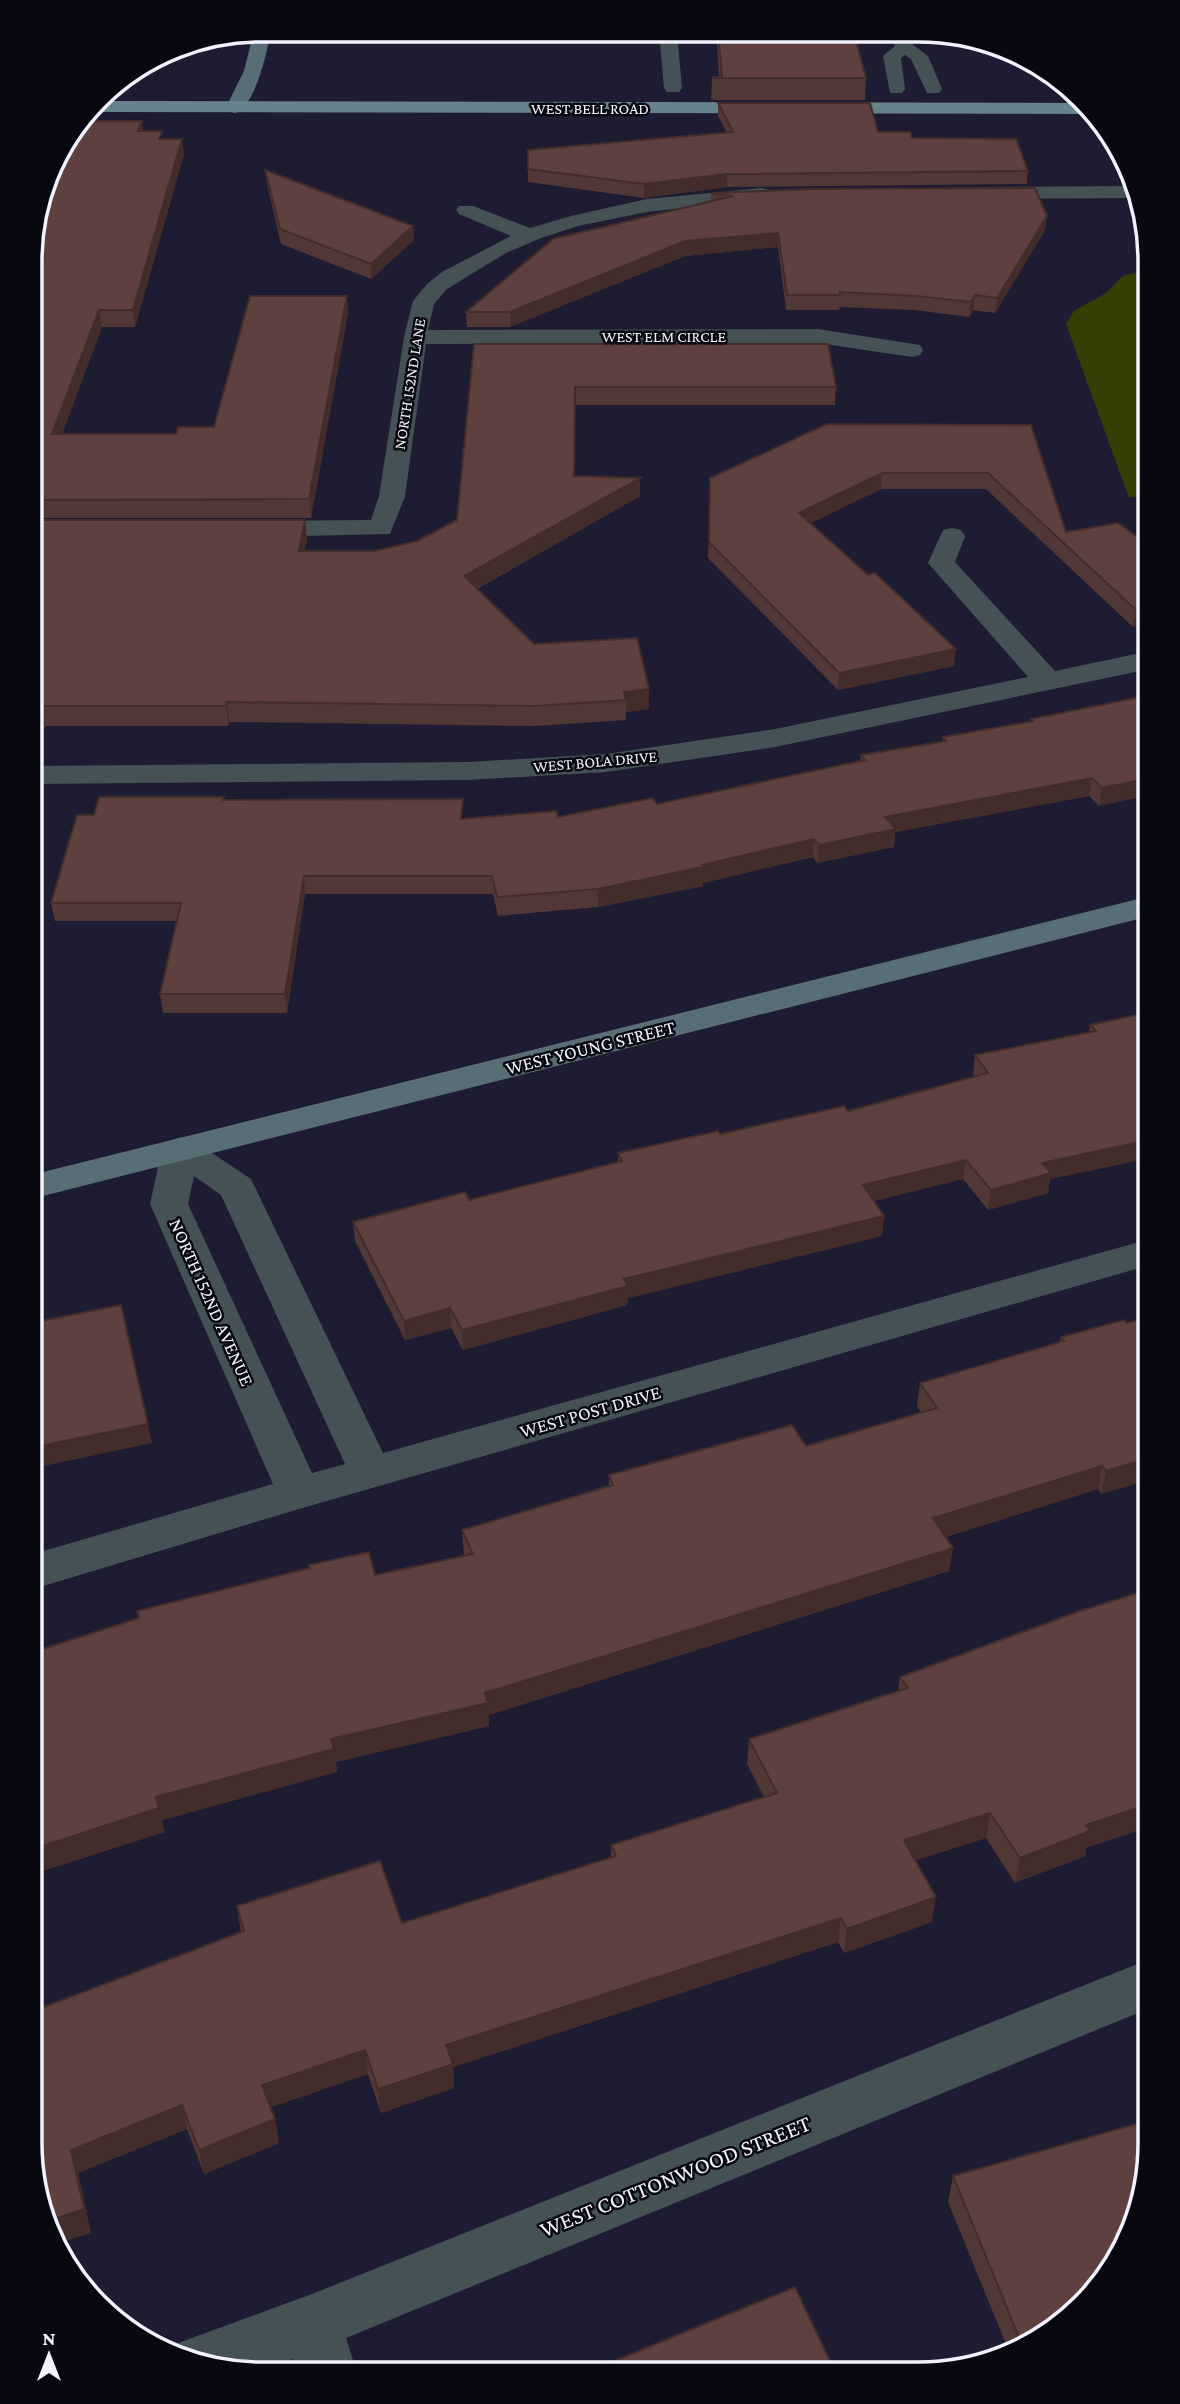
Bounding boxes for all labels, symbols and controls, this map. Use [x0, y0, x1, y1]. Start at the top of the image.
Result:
street label: WEST BELL ROAD [531, 100, 649, 117]
street label: NORTH 152ND LANE [391, 317, 428, 451]
street label: WEST ELM CIRCLE [602, 328, 727, 345]
street label: WEST BOLA DRIVE [532, 748, 658, 775]
street label: WEST YOUNG STREET [503, 1016, 678, 1079]
street label: NORTH 152ND AVENUE [165, 1215, 258, 1389]
street label: WEST POST DRIVE [517, 1381, 663, 1442]
street label: WEST COTTONWOOD STREET [536, 2110, 815, 2242]
north arrow [14, 2320, 84, 2390]
text: N [43, 2328, 56, 2349]

